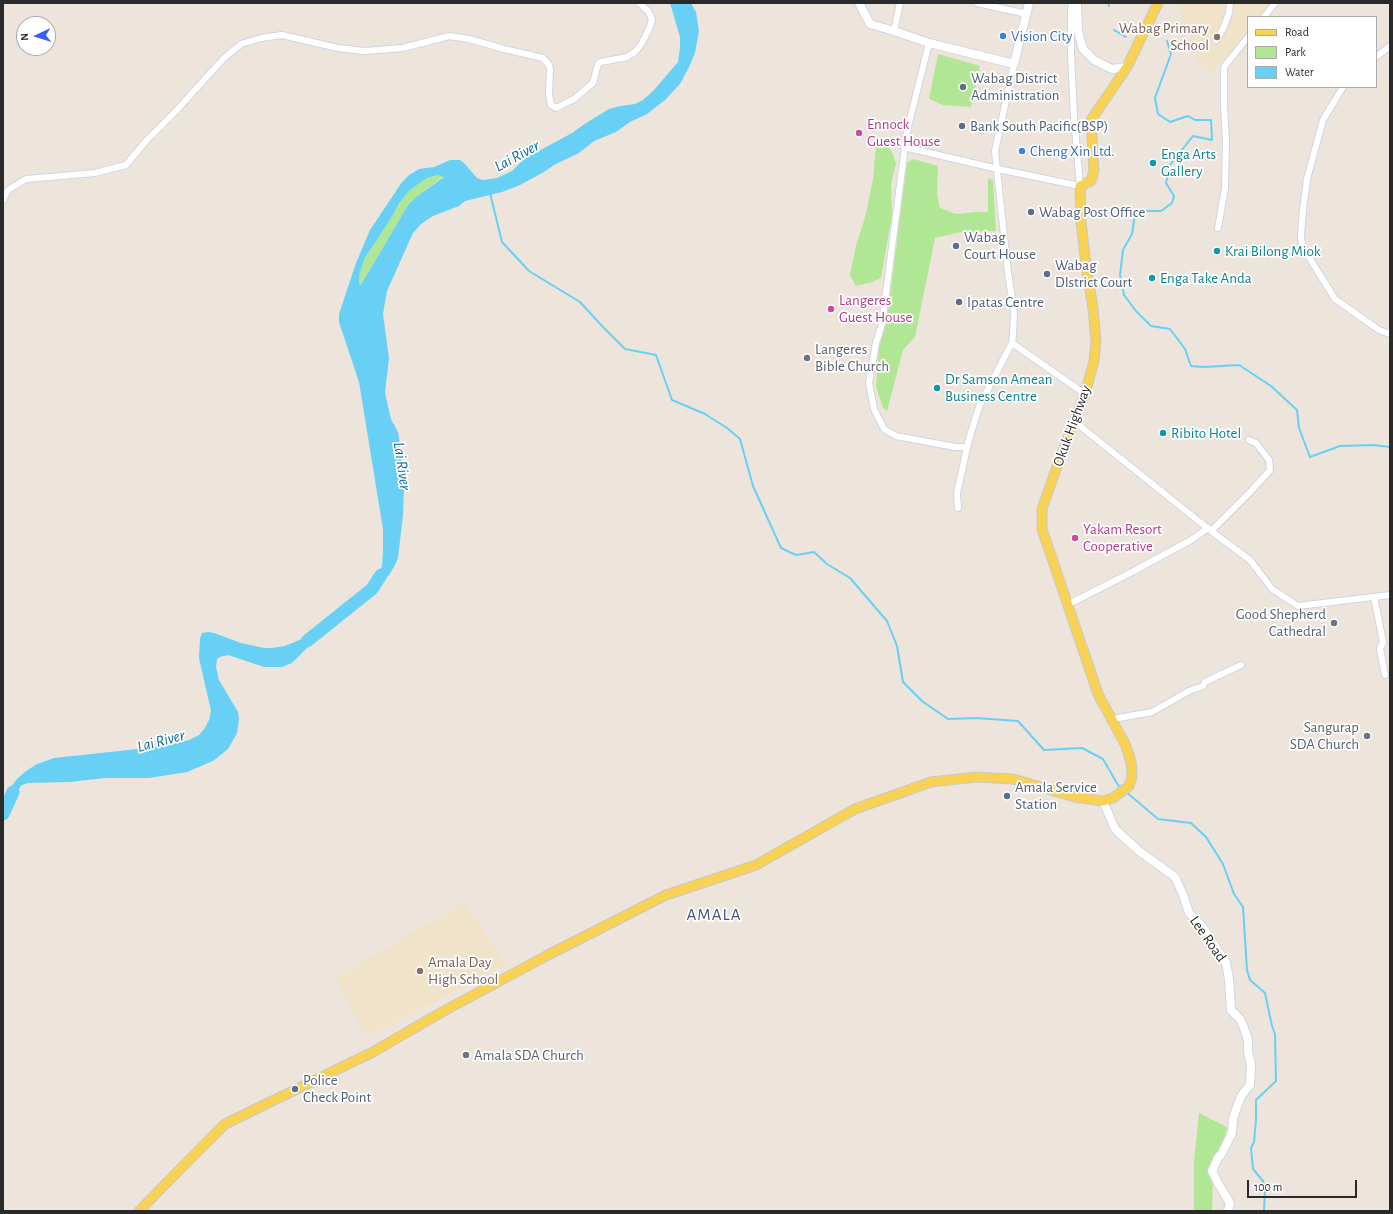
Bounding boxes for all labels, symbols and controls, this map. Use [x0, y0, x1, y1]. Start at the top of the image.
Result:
north arrow [16, 16, 56, 56]
legend [1247, 16, 1377, 88]
place label: Wabag Primary School [1119, 19, 1209, 54]
text: Road [1285, 26, 1309, 38]
place label: Vision City [1011, 27, 1072, 45]
marker: Vision City [998, 31, 1008, 41]
marker: Wabag Primary School [1212, 32, 1222, 42]
text: N [19, 33, 30, 41]
text: Park [1285, 46, 1306, 58]
text: Water [1285, 66, 1314, 78]
place label: Wabag District Administration [971, 69, 1059, 104]
marker: Wabag District Administration [958, 82, 968, 92]
place label: Ennock Guest House [867, 115, 940, 150]
place label: Bank South Pacific(BSP) [970, 117, 1108, 135]
marker: Bank South Pacific(BSP) [957, 121, 967, 131]
marker: Ennock Guest House [854, 128, 864, 138]
water label: Lai River [491, 136, 543, 176]
place label: Cheng Xin Ltd. [1030, 142, 1115, 160]
place label: Enga Arts Gallery [1161, 145, 1216, 180]
marker: Cheng Xin Ltd. [1017, 146, 1027, 156]
marker: Enga Arts Gallery [1148, 158, 1158, 168]
place label: Wabag Post Office [1039, 203, 1145, 221]
marker: Wabag Post Office [1026, 207, 1036, 217]
place label: Wabag Court House [964, 228, 1036, 263]
marker: Wabag Court House [951, 241, 961, 251]
place label: Krai Bilong Miok [1225, 242, 1321, 260]
marker: Krai Bilong Miok [1212, 246, 1222, 256]
place label: Wabag DIstrict Court [1055, 256, 1132, 291]
marker: Wabag DIstrict Court [1042, 269, 1052, 279]
place label: Enga Take Anda [1160, 269, 1252, 287]
marker: Enga Take Anda [1147, 273, 1157, 283]
place label: Langeres Guest House [839, 291, 912, 326]
place label: Ipatas Centre [967, 293, 1044, 311]
marker: Ipatas Centre [954, 297, 964, 307]
marker: Langeres Guest House [826, 304, 836, 314]
place label: Langeres Bible Church [815, 340, 889, 375]
marker: Langeres Bible Church [802, 353, 812, 363]
place label: Dr Samson Amean Business Centre [945, 370, 1053, 405]
marker: Dr Samson Amean Business Centre [932, 383, 942, 393]
street label: Okuk Highway [1049, 383, 1095, 469]
place label: Ribito Hotel [1171, 424, 1241, 442]
marker: Ribito Hotel [1158, 428, 1168, 438]
water label: Lai River [389, 441, 415, 491]
place label: Yakam Resort Cooperative [1083, 520, 1162, 555]
marker: Yakam Resort Cooperative [1070, 533, 1080, 543]
place label: Good Shepherd Cathedral [1236, 605, 1326, 640]
marker: Good Shepherd Cathedral [1329, 618, 1339, 628]
place label: Sangurap SDA Church [1290, 718, 1359, 753]
water label: Lai River [135, 725, 187, 757]
marker: Sangurap SDA Church [1362, 731, 1372, 741]
place label: Amala Service Station [1015, 778, 1097, 813]
marker: Amala Service Station [1002, 791, 1012, 801]
district label: AMALA [687, 905, 741, 925]
street label: Lee Road [1186, 912, 1230, 966]
place label: Amala Day High School [428, 953, 498, 988]
marker: Amala Day High School [415, 966, 425, 976]
place label: Amala SDA Church [474, 1046, 584, 1064]
marker: Amala SDA Church [461, 1050, 471, 1060]
place label: Police Check Point [303, 1071, 371, 1106]
marker: Police Check Point [290, 1084, 300, 1094]
scale bar [1249, 1172, 1359, 1198]
text: 100 m [1254, 1181, 1282, 1193]

